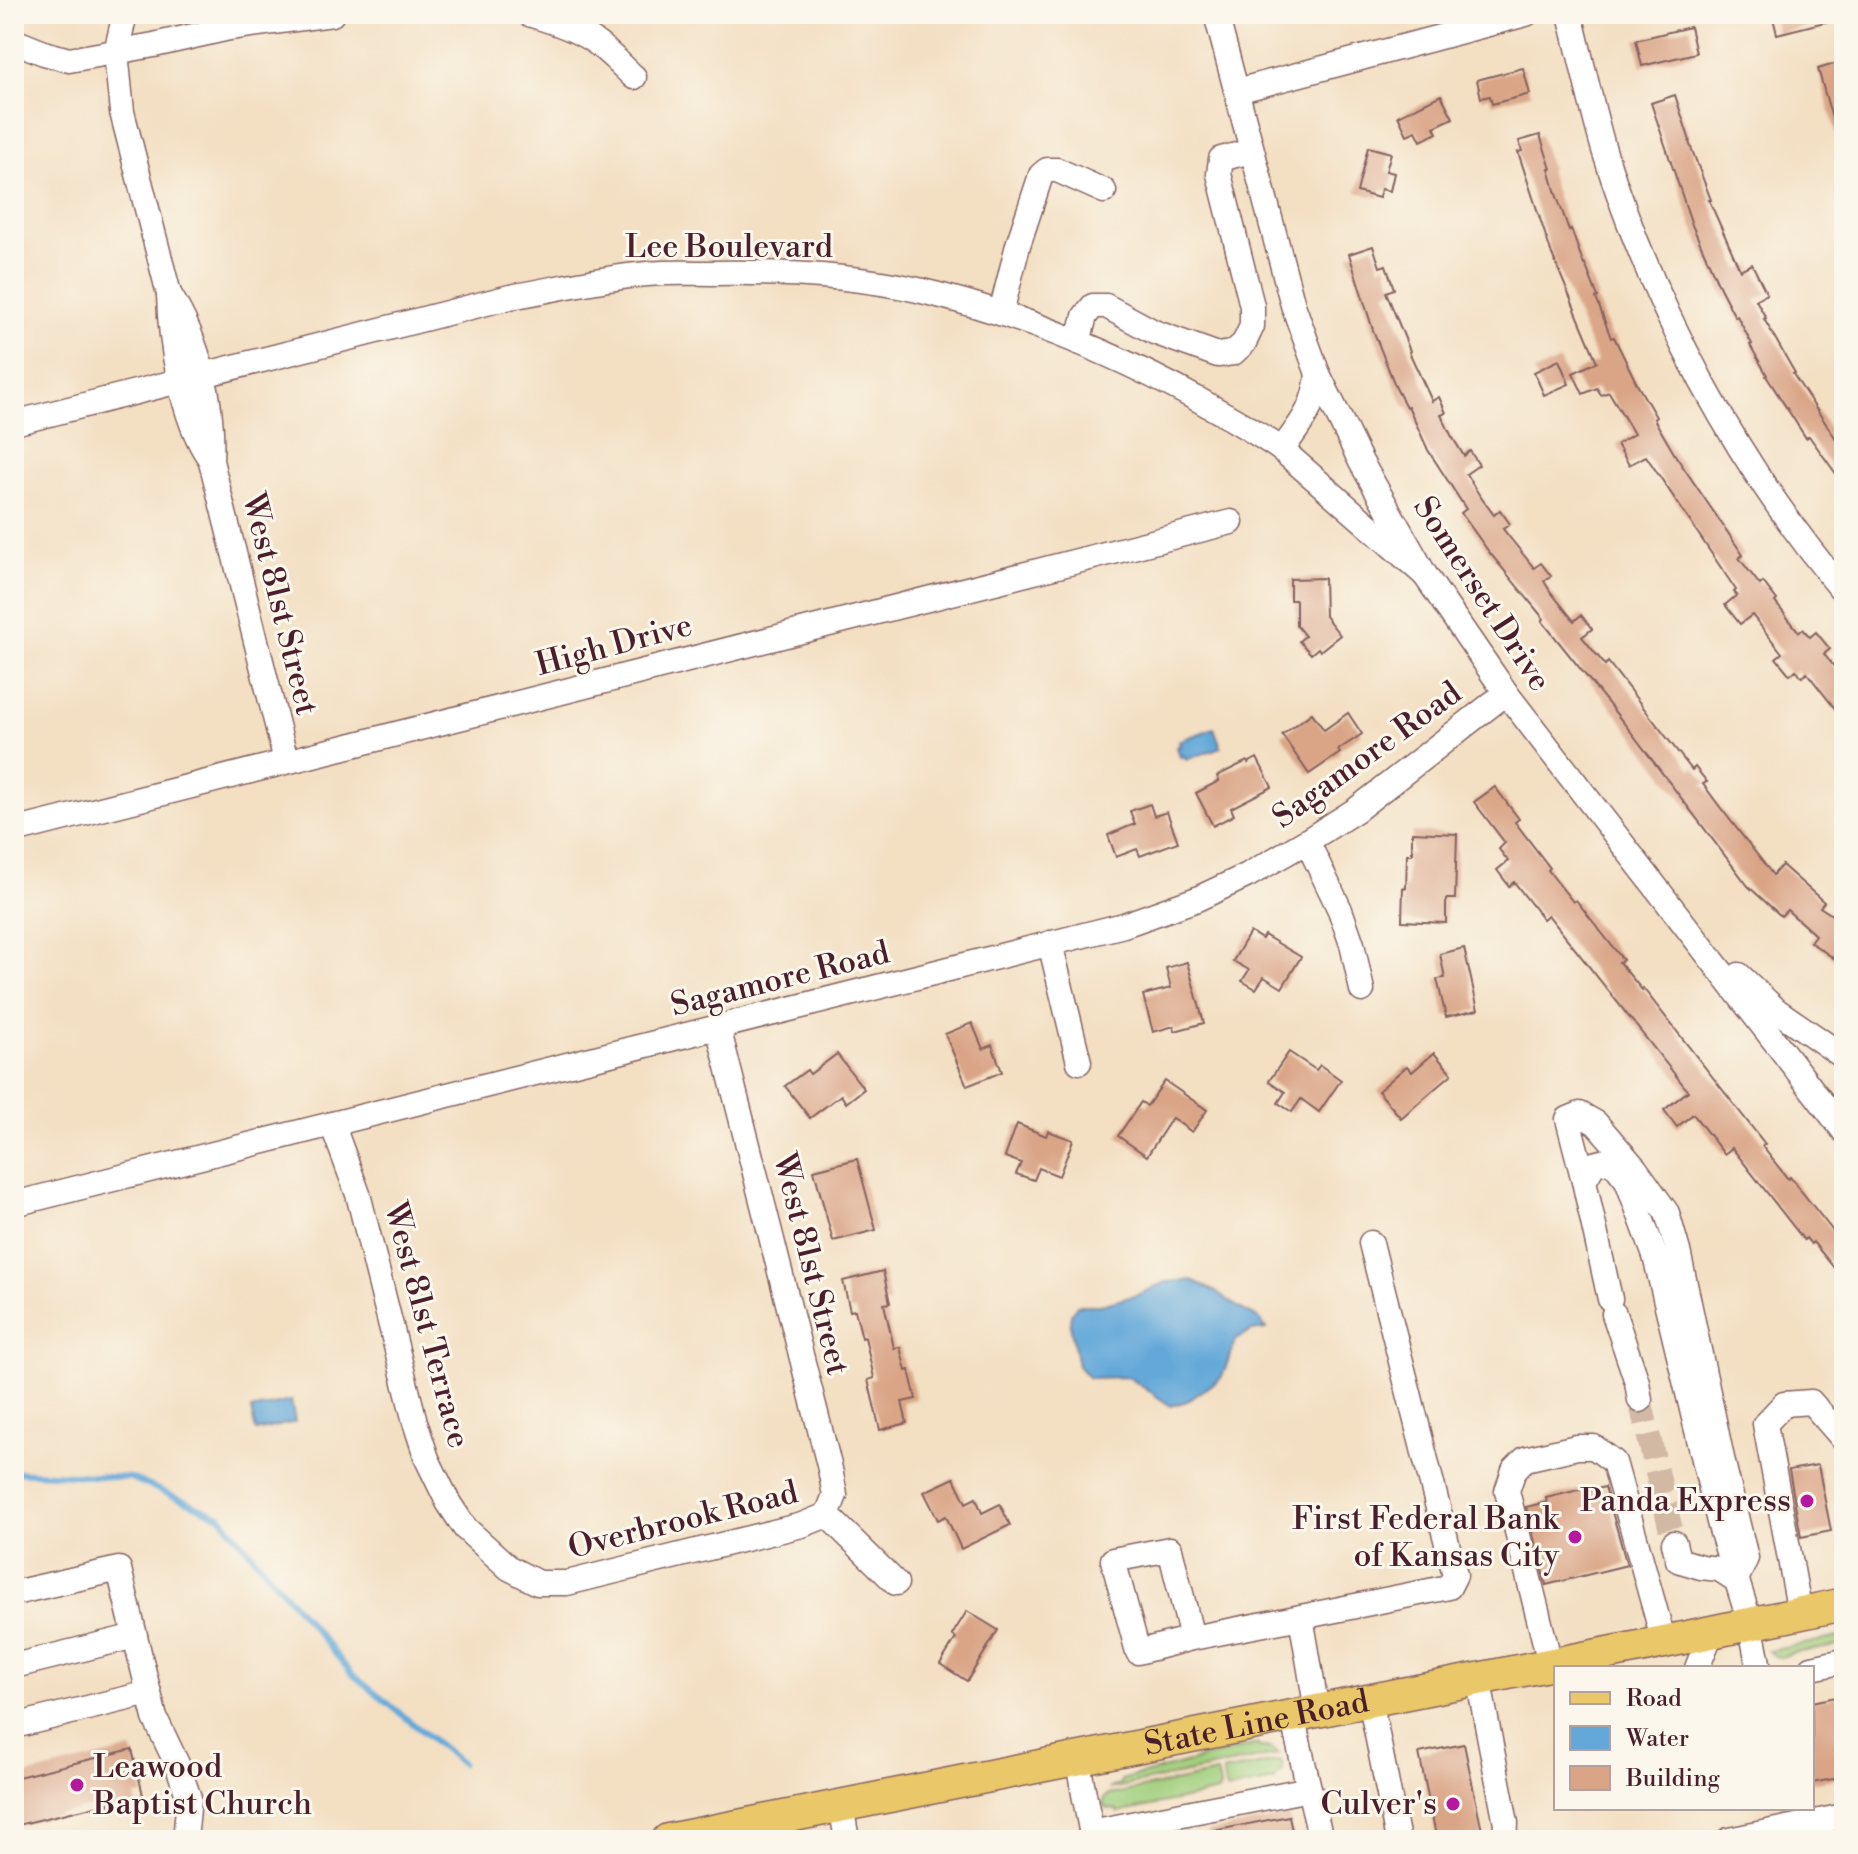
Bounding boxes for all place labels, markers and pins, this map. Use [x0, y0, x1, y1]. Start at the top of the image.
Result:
place label: Panda Express [1580, 1481, 1791, 1521]
marker: Panda Express [1798, 1492, 1816, 1510]
place label: First Federal Bank of Kansas City [1292, 1499, 1561, 1576]
marker: First Federal Bank of Kansas City [1566, 1528, 1584, 1546]
place label: Leawood Baptist Church [92, 1747, 312, 1824]
marker: Leawood Baptist Church [68, 1776, 86, 1794]
place label: Culver's [1320, 1784, 1437, 1824]
marker: Culver's [1444, 1795, 1462, 1813]

